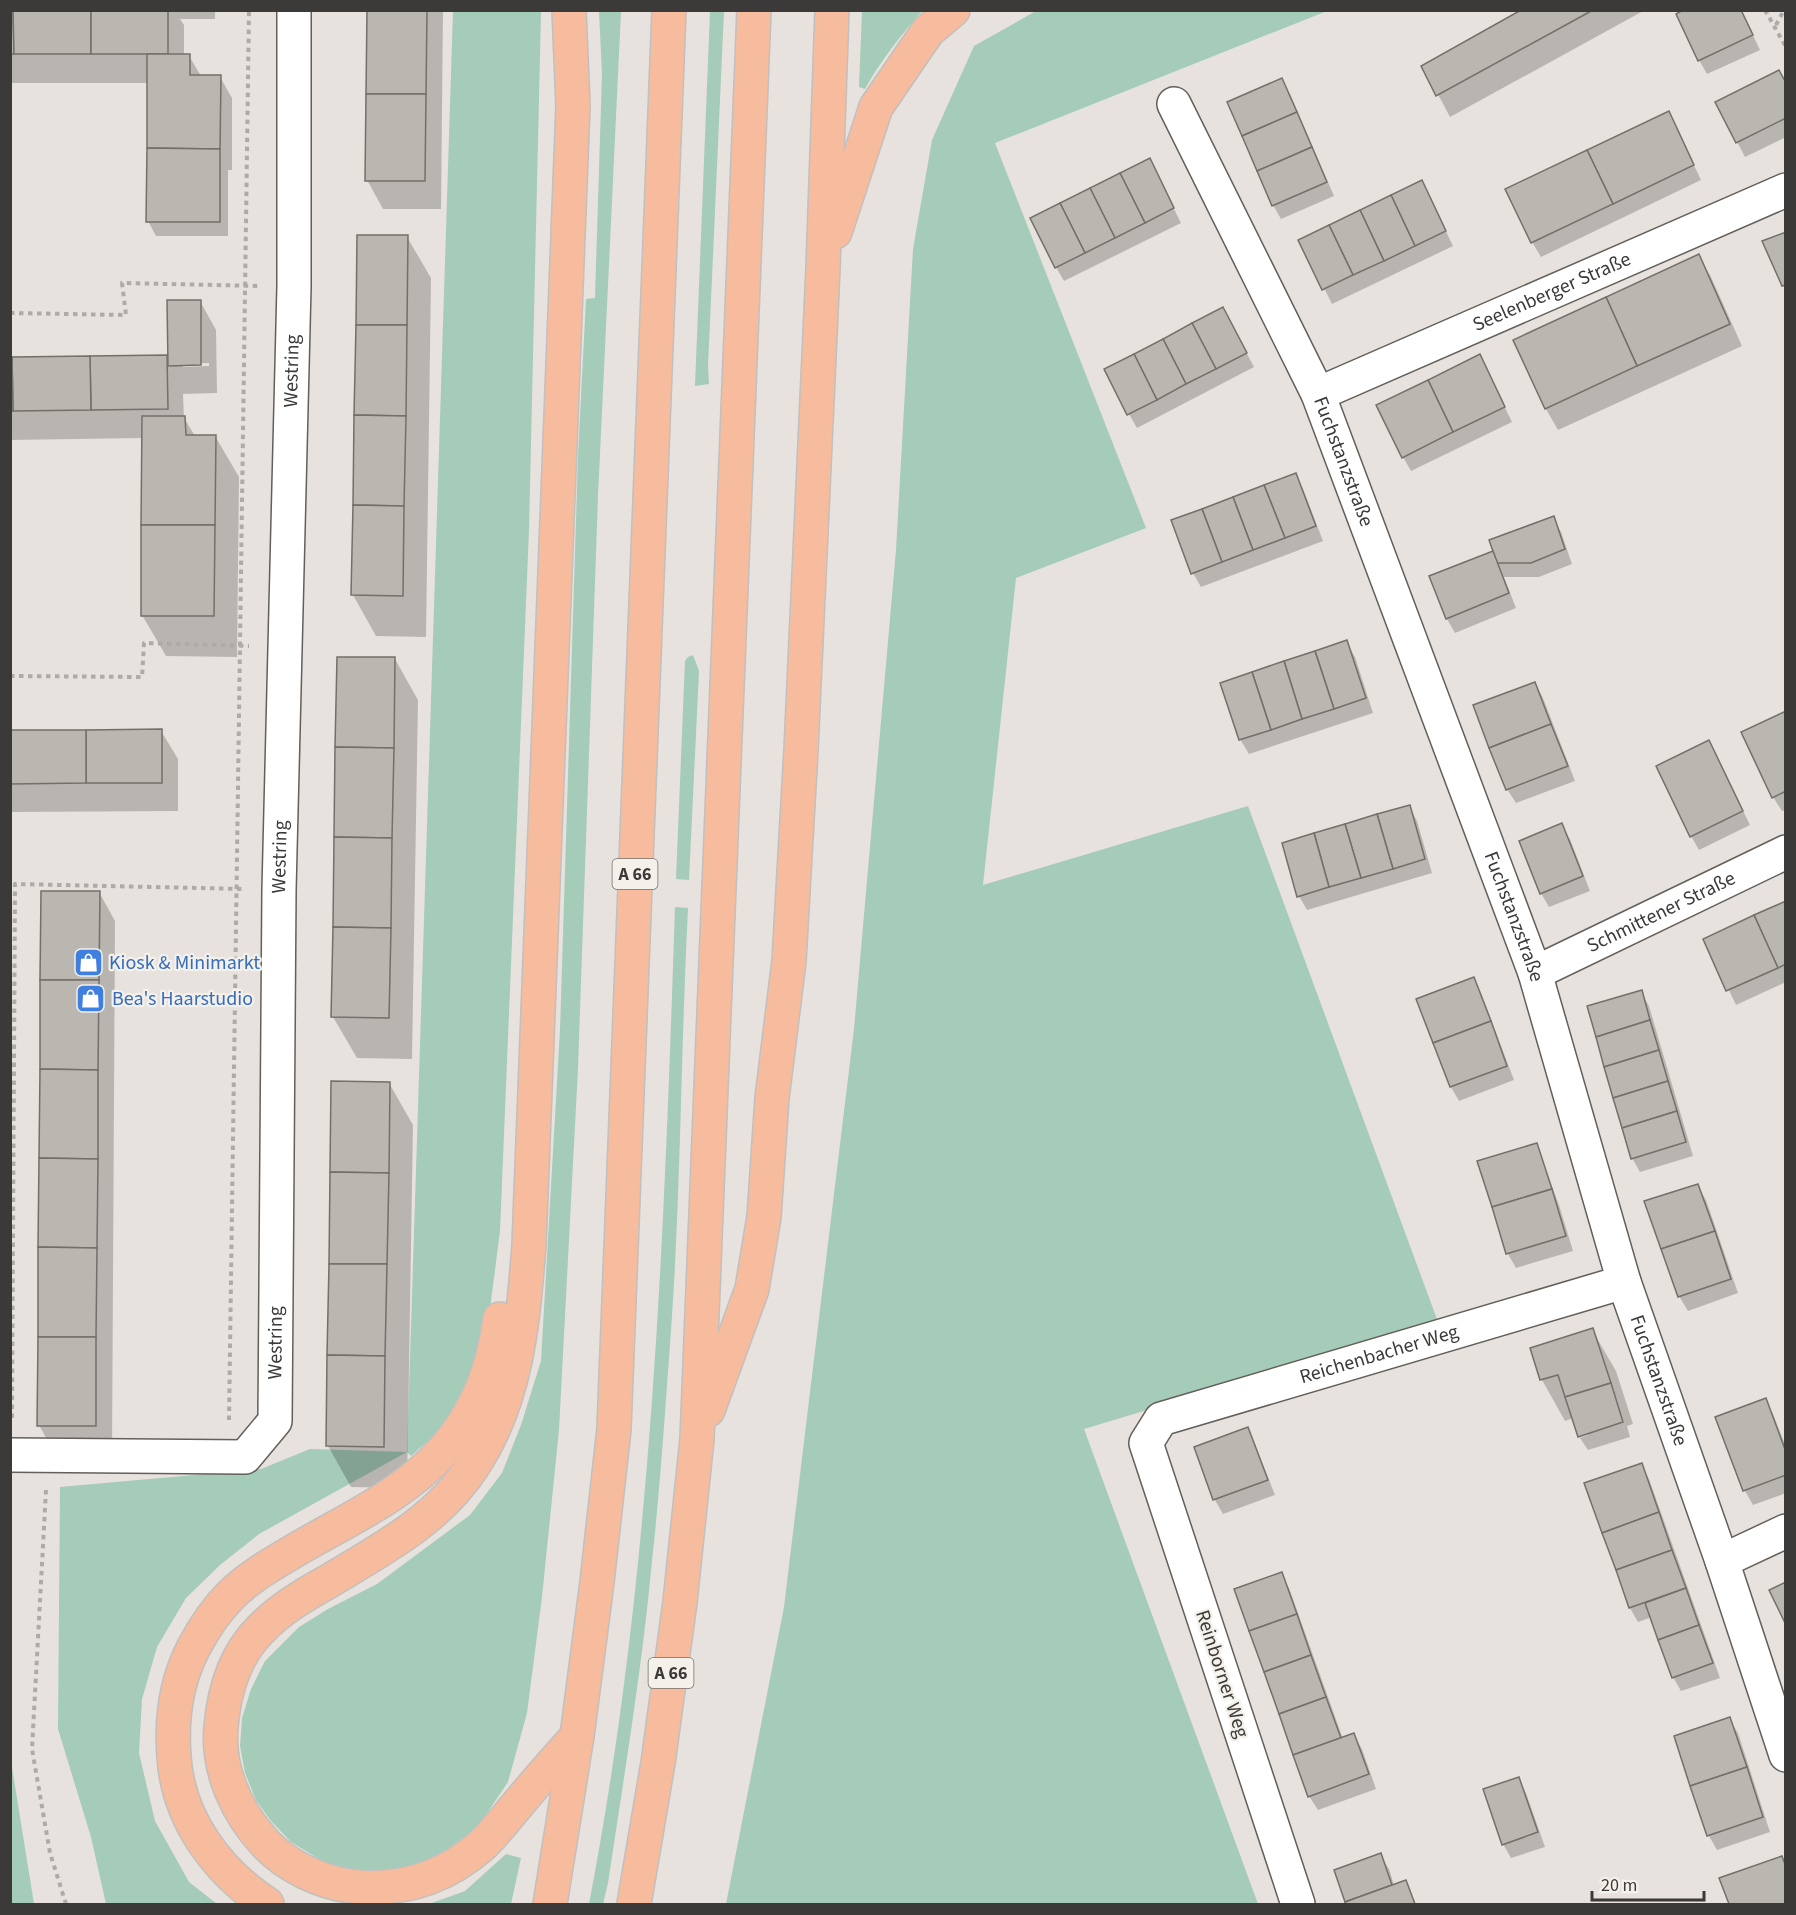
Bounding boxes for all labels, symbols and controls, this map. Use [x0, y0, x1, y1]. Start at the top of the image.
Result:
street label: Seelenberger Straße [1468, 245, 1635, 339]
street label: Westring [277, 334, 307, 408]
street label: Fuchstanzstraße [1306, 393, 1381, 531]
street label: Westring [265, 820, 295, 894]
street label: Fuchstanzstraße [1477, 848, 1551, 985]
road number: A 66 [612, 859, 658, 889]
street label: Schmittener Straße [1582, 864, 1740, 960]
shop icon: Kiosk & Minimarkt [72, 947, 104, 979]
place label: Kiosk & Minimarkt [109, 949, 260, 977]
shop icon: Bea's Haarstudio [75, 983, 107, 1015]
place label: Bea's Haarstudio [112, 985, 253, 1013]
street label: Westring [261, 1306, 290, 1380]
street label: Fuchstanzstraße [1623, 1311, 1695, 1450]
street label: Reichenbacher Weg [1296, 1318, 1462, 1391]
street label: Reinborner Weg [1188, 1606, 1256, 1742]
road number: A 66 [648, 1658, 694, 1688]
scale bar [1592, 1864, 1704, 1902]
text: 20 m [1601, 1873, 1637, 1898]

